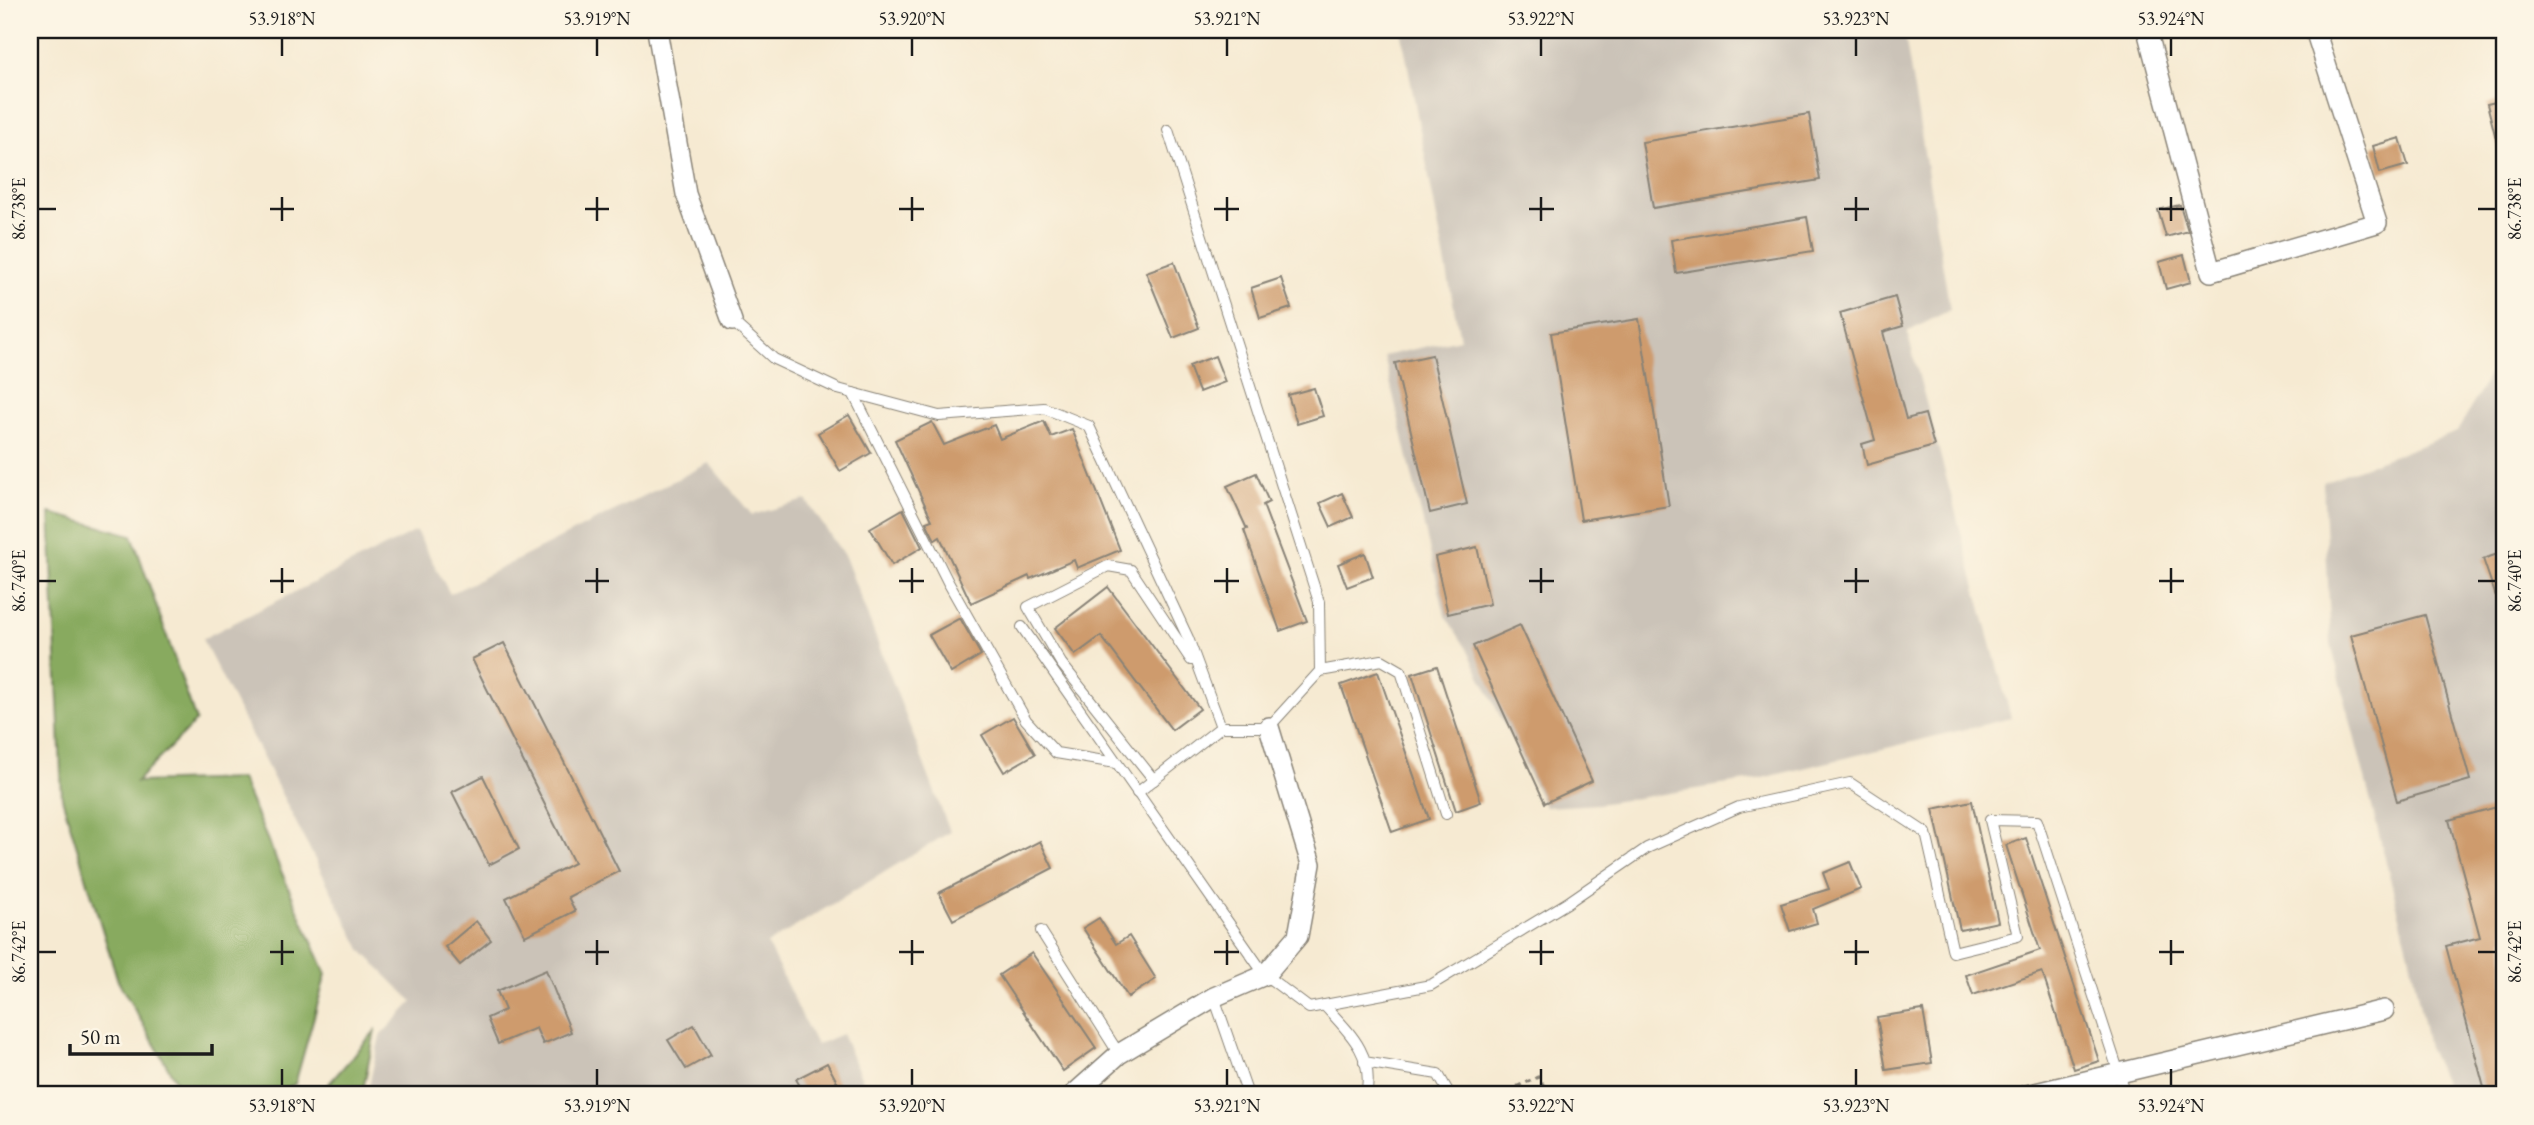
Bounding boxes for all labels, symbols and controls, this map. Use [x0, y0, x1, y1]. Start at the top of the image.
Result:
text: 53.918°N [249, 7, 316, 30]
text: 53.919°N [564, 7, 631, 30]
text: 53.920°N [879, 7, 946, 30]
text: 53.921°N [1194, 7, 1261, 30]
text: 53.922°N [1508, 7, 1575, 30]
text: 53.923°N [1823, 7, 1890, 30]
text: 53.924°N [2138, 7, 2205, 30]
text: 86.738°E [7, 178, 30, 240]
text: 86.738°E [2503, 178, 2526, 240]
text: 86.740°E [7, 550, 30, 612]
text: 86.740°E [2503, 550, 2526, 612]
text: 86.742°E [7, 921, 30, 983]
text: 86.742°E [2503, 921, 2526, 983]
scale bar [70, 1013, 212, 1057]
text: 50 m [80, 1023, 121, 1050]
text: 53.918°N [249, 1094, 316, 1117]
text: 53.919°N [564, 1094, 631, 1117]
text: 53.920°N [879, 1094, 946, 1117]
text: 53.921°N [1194, 1094, 1261, 1117]
text: 53.922°N [1508, 1094, 1575, 1117]
text: 53.923°N [1823, 1094, 1890, 1117]
text: 53.924°N [2138, 1094, 2205, 1117]

